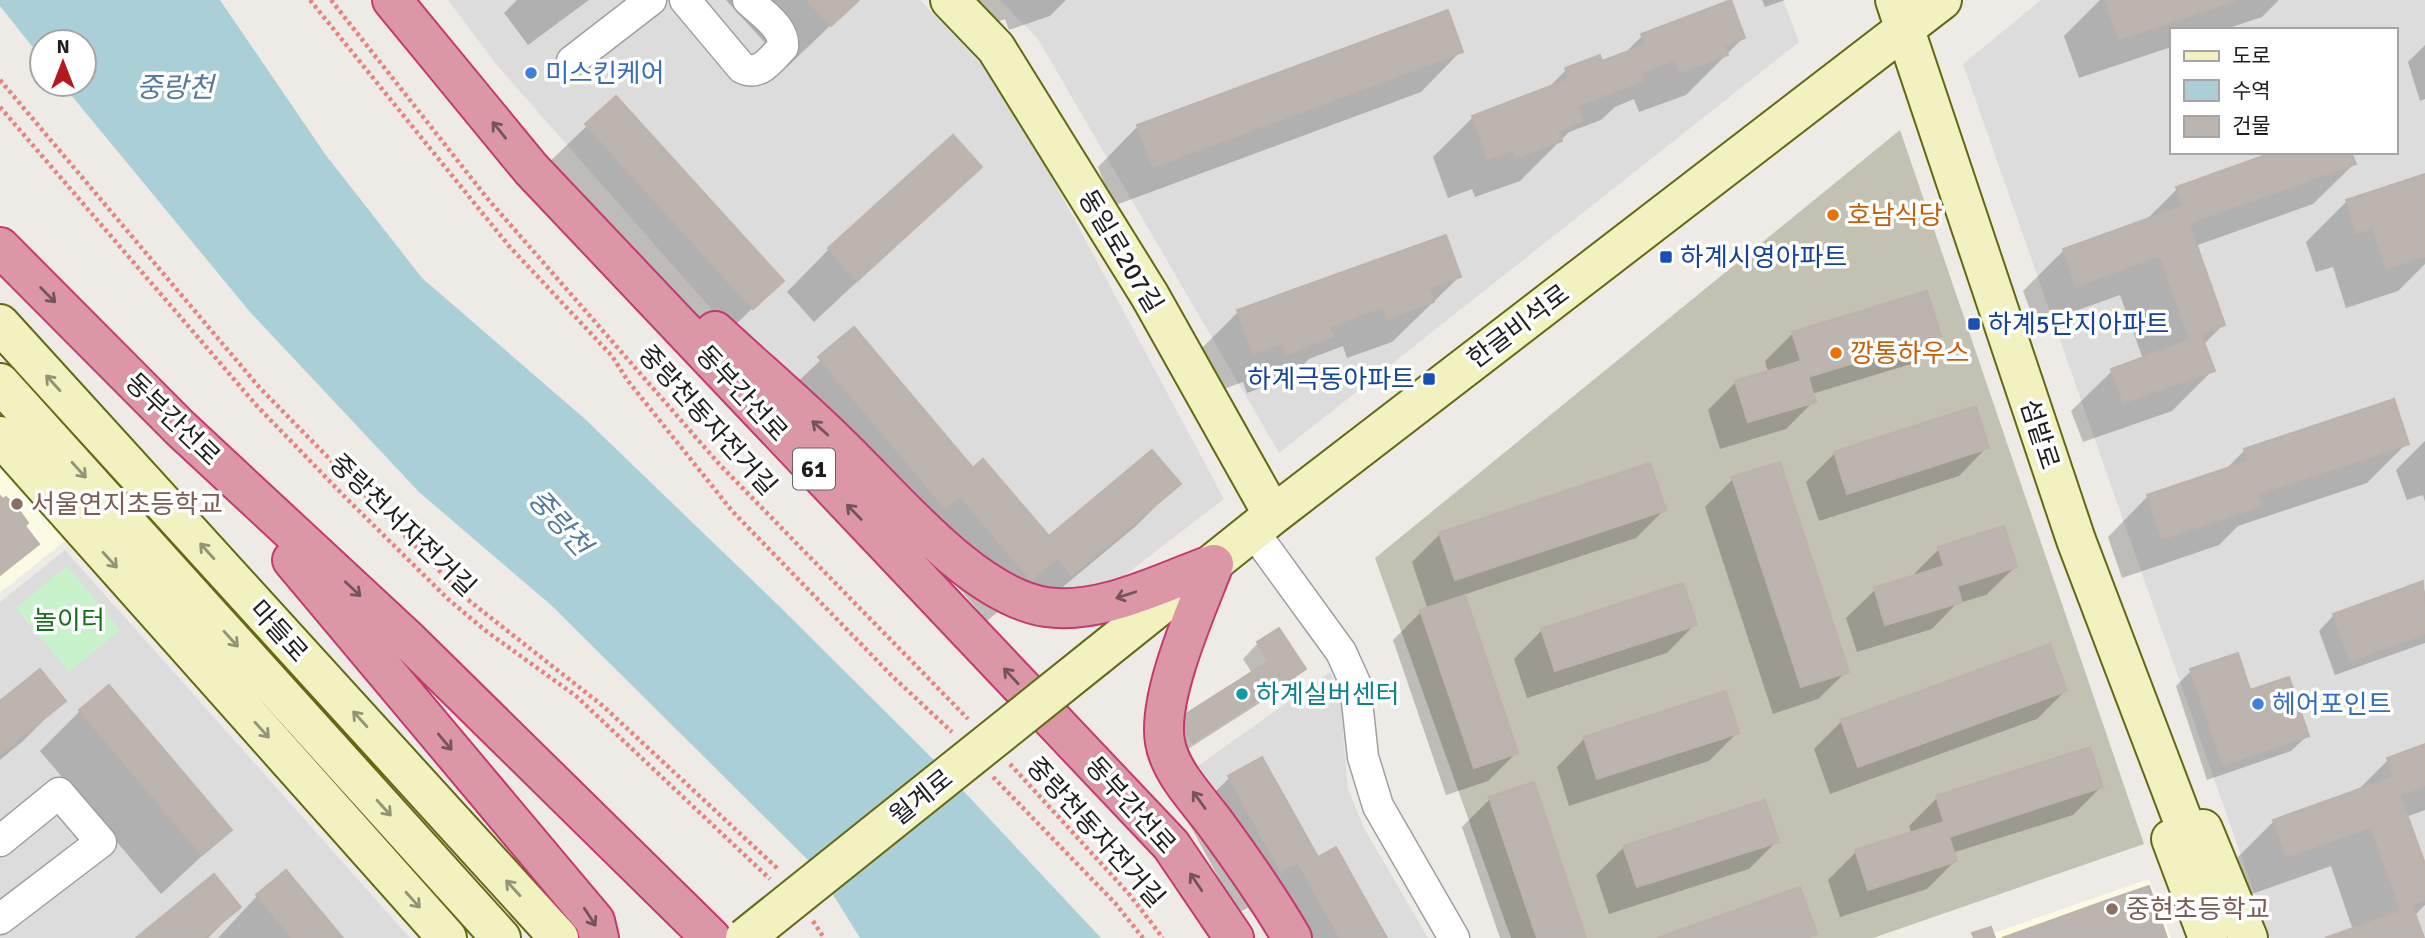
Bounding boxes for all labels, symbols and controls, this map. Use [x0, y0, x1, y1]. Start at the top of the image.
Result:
north arrow [28, 28, 98, 98]
legend [2170, 28, 2397, 154]
text: N [56, 35, 70, 59]
text: 도로 [2232, 43, 2271, 69]
place label: 미스킨케어 [545, 58, 665, 90]
marker: 미스킨케어 [523, 65, 539, 81]
water label: 중랑천 [136, 71, 217, 105]
text: 수역 [2232, 78, 2271, 104]
text: 건물 [2232, 113, 2271, 139]
one-way arrow [491, 122, 507, 140]
street label: 동일로207길 [1071, 184, 1169, 319]
place label: 호남식당 [1847, 200, 1943, 232]
marker: 호남식당 [1825, 207, 1841, 223]
place label: 하계시영아파트 [1680, 242, 1847, 274]
marker: 하계시영아파트 [1658, 249, 1674, 265]
street label: 한글비석로 [1461, 278, 1576, 376]
one-way arrow [40, 287, 57, 304]
place label: 하계5단지아파트 [1988, 309, 2169, 341]
marker: 하계5단지아파트 [1966, 316, 1982, 332]
place label: 깡통하우스 [1850, 338, 1970, 370]
street label: 중랑천동자전거길 [631, 339, 783, 502]
street label: 동부간선로 [689, 339, 794, 448]
marker: 깡통하우스 [1828, 345, 1844, 361]
place label: 하계극동아파트 [1248, 364, 1415, 396]
street label: 동부간선로 [118, 367, 226, 473]
marker: 하계극동아파트 [1421, 371, 1437, 387]
one-way arrow [45, 375, 62, 392]
street label: 섬밭로 [2013, 395, 2065, 473]
one-way arrow [812, 420, 830, 436]
street label: 중랑천서자전거길 [322, 448, 482, 604]
road number: 61 [793, 448, 835, 490]
one-way arrow [70, 461, 87, 478]
water label: 중랑천 [521, 483, 600, 565]
place label: 서울연지초등학교 [31, 489, 222, 521]
marker: 서울연지초등학교 [9, 496, 25, 512]
one-way arrow [846, 503, 863, 520]
one-way arrow [198, 543, 215, 560]
one-way arrow [102, 551, 118, 569]
one-way arrow [344, 581, 361, 598]
one-way arrow [1116, 590, 1138, 602]
street label: 마들로 [242, 594, 314, 669]
park label: 놀이터 [33, 605, 105, 637]
one-way arrow [223, 630, 239, 648]
one-way arrow [1003, 668, 1020, 685]
place label: 하계실버센터 [1256, 679, 1400, 711]
marker: 하계실버센터 [1234, 686, 1250, 702]
place label: 헤어포인트 [2272, 689, 2392, 721]
marker: 헤어포인트 [2250, 696, 2266, 712]
one-way arrow [351, 711, 368, 728]
one-way arrow [253, 721, 270, 738]
one-way arrow [437, 733, 453, 751]
street label: 중랑천동자전거길 [1019, 751, 1171, 914]
street label: 동부간선로 [1078, 751, 1182, 861]
street label: 월계로 [884, 763, 960, 833]
one-way arrow [1191, 792, 1206, 810]
one-way arrow [375, 799, 392, 816]
one-way arrow [1189, 872, 1203, 892]
one-way arrow [505, 879, 521, 897]
one-way arrow [405, 891, 421, 909]
place label: 중현초등학교 [2126, 894, 2270, 926]
marker: 중현초등학교 [2104, 901, 2120, 917]
one-way arrow [583, 907, 598, 926]

